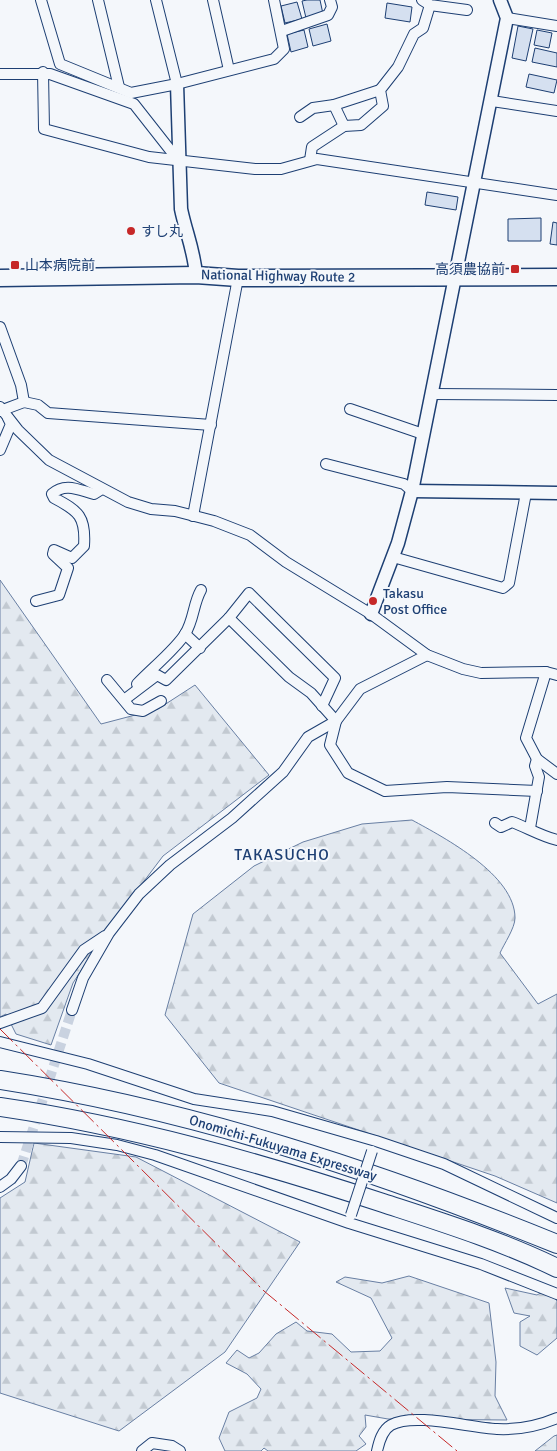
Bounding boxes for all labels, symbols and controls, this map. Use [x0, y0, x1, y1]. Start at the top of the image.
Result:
place label: すし丸 [141, 223, 183, 240]
marker: すし丸 [125, 225, 137, 237]
place label: 山本病院前 [25, 257, 95, 274]
marker: 山本病院前 [9, 259, 21, 271]
place label: 高須農協前 [435, 261, 505, 278]
marker: 高須農協前 [509, 263, 521, 275]
street label: National Highway Route 2 [201, 266, 355, 286]
place label: Takasu Post Office [383, 585, 447, 618]
marker: Takasu Post Office [367, 595, 379, 607]
district label: TAKASUCHO [234, 845, 330, 865]
street label: Onomichi-Fukuyama Expressway [187, 1111, 379, 1185]

